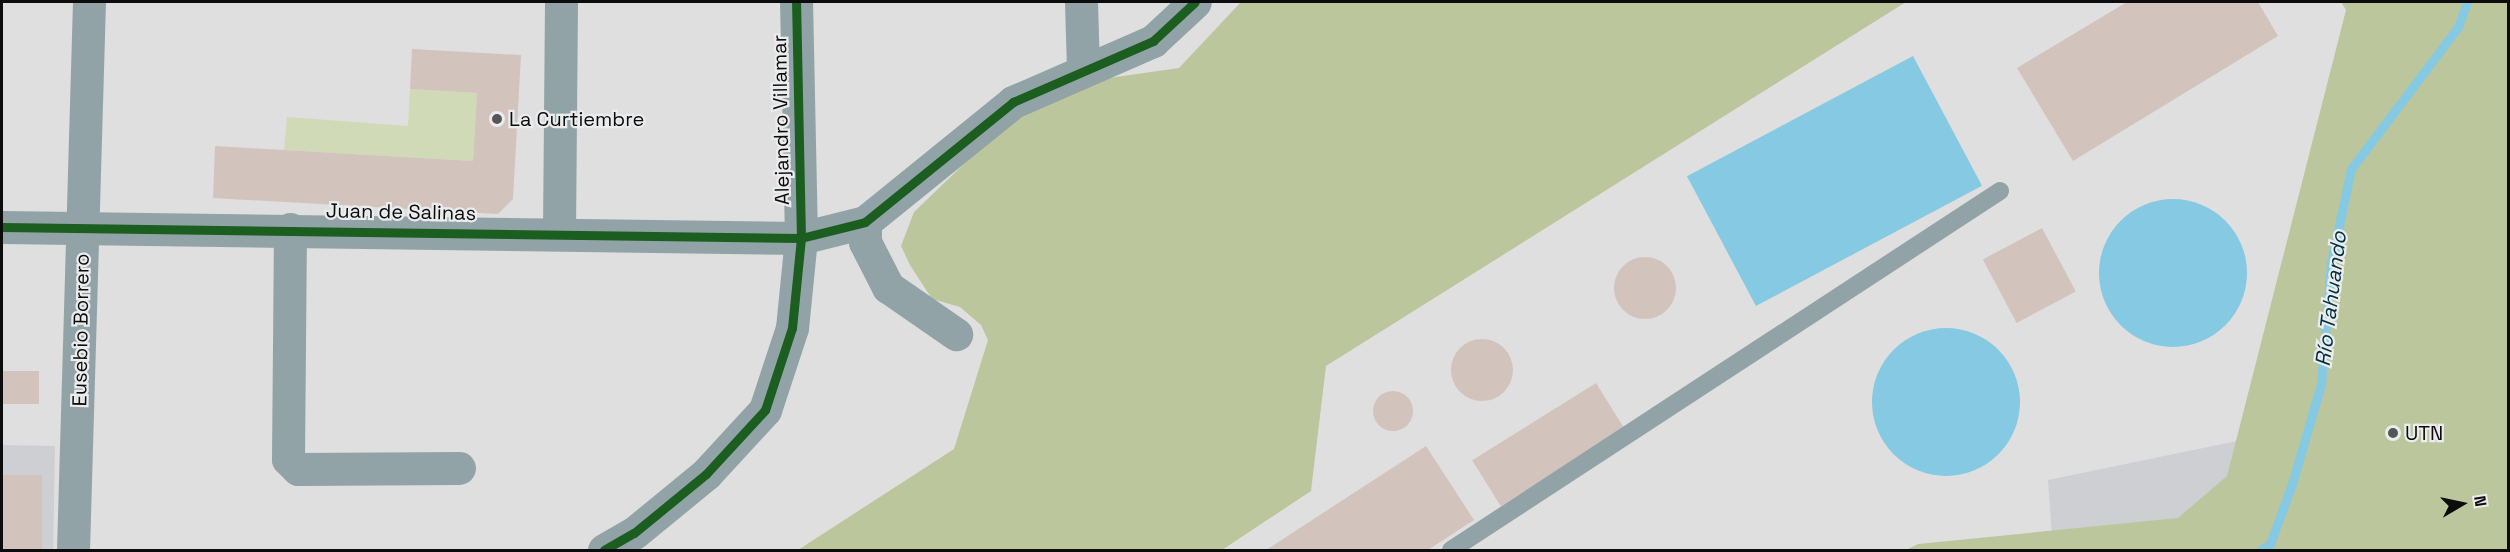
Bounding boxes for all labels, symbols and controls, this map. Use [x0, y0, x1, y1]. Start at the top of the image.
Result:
street label: Alejandro Villamar [768, 35, 794, 205]
place label: La Curtiembre [509, 107, 644, 131]
marker: La Curtiembre [490, 112, 504, 126]
street label: Juan de Salinas [326, 199, 476, 225]
water label: Río Tahuando [2310, 230, 2352, 368]
street label: Eusebio Borrero [68, 253, 94, 407]
place label: UTN [2405, 421, 2443, 445]
marker: UTN [2386, 426, 2400, 440]
north arrow [2432, 474, 2492, 534]
text: N [2469, 494, 2491, 508]

